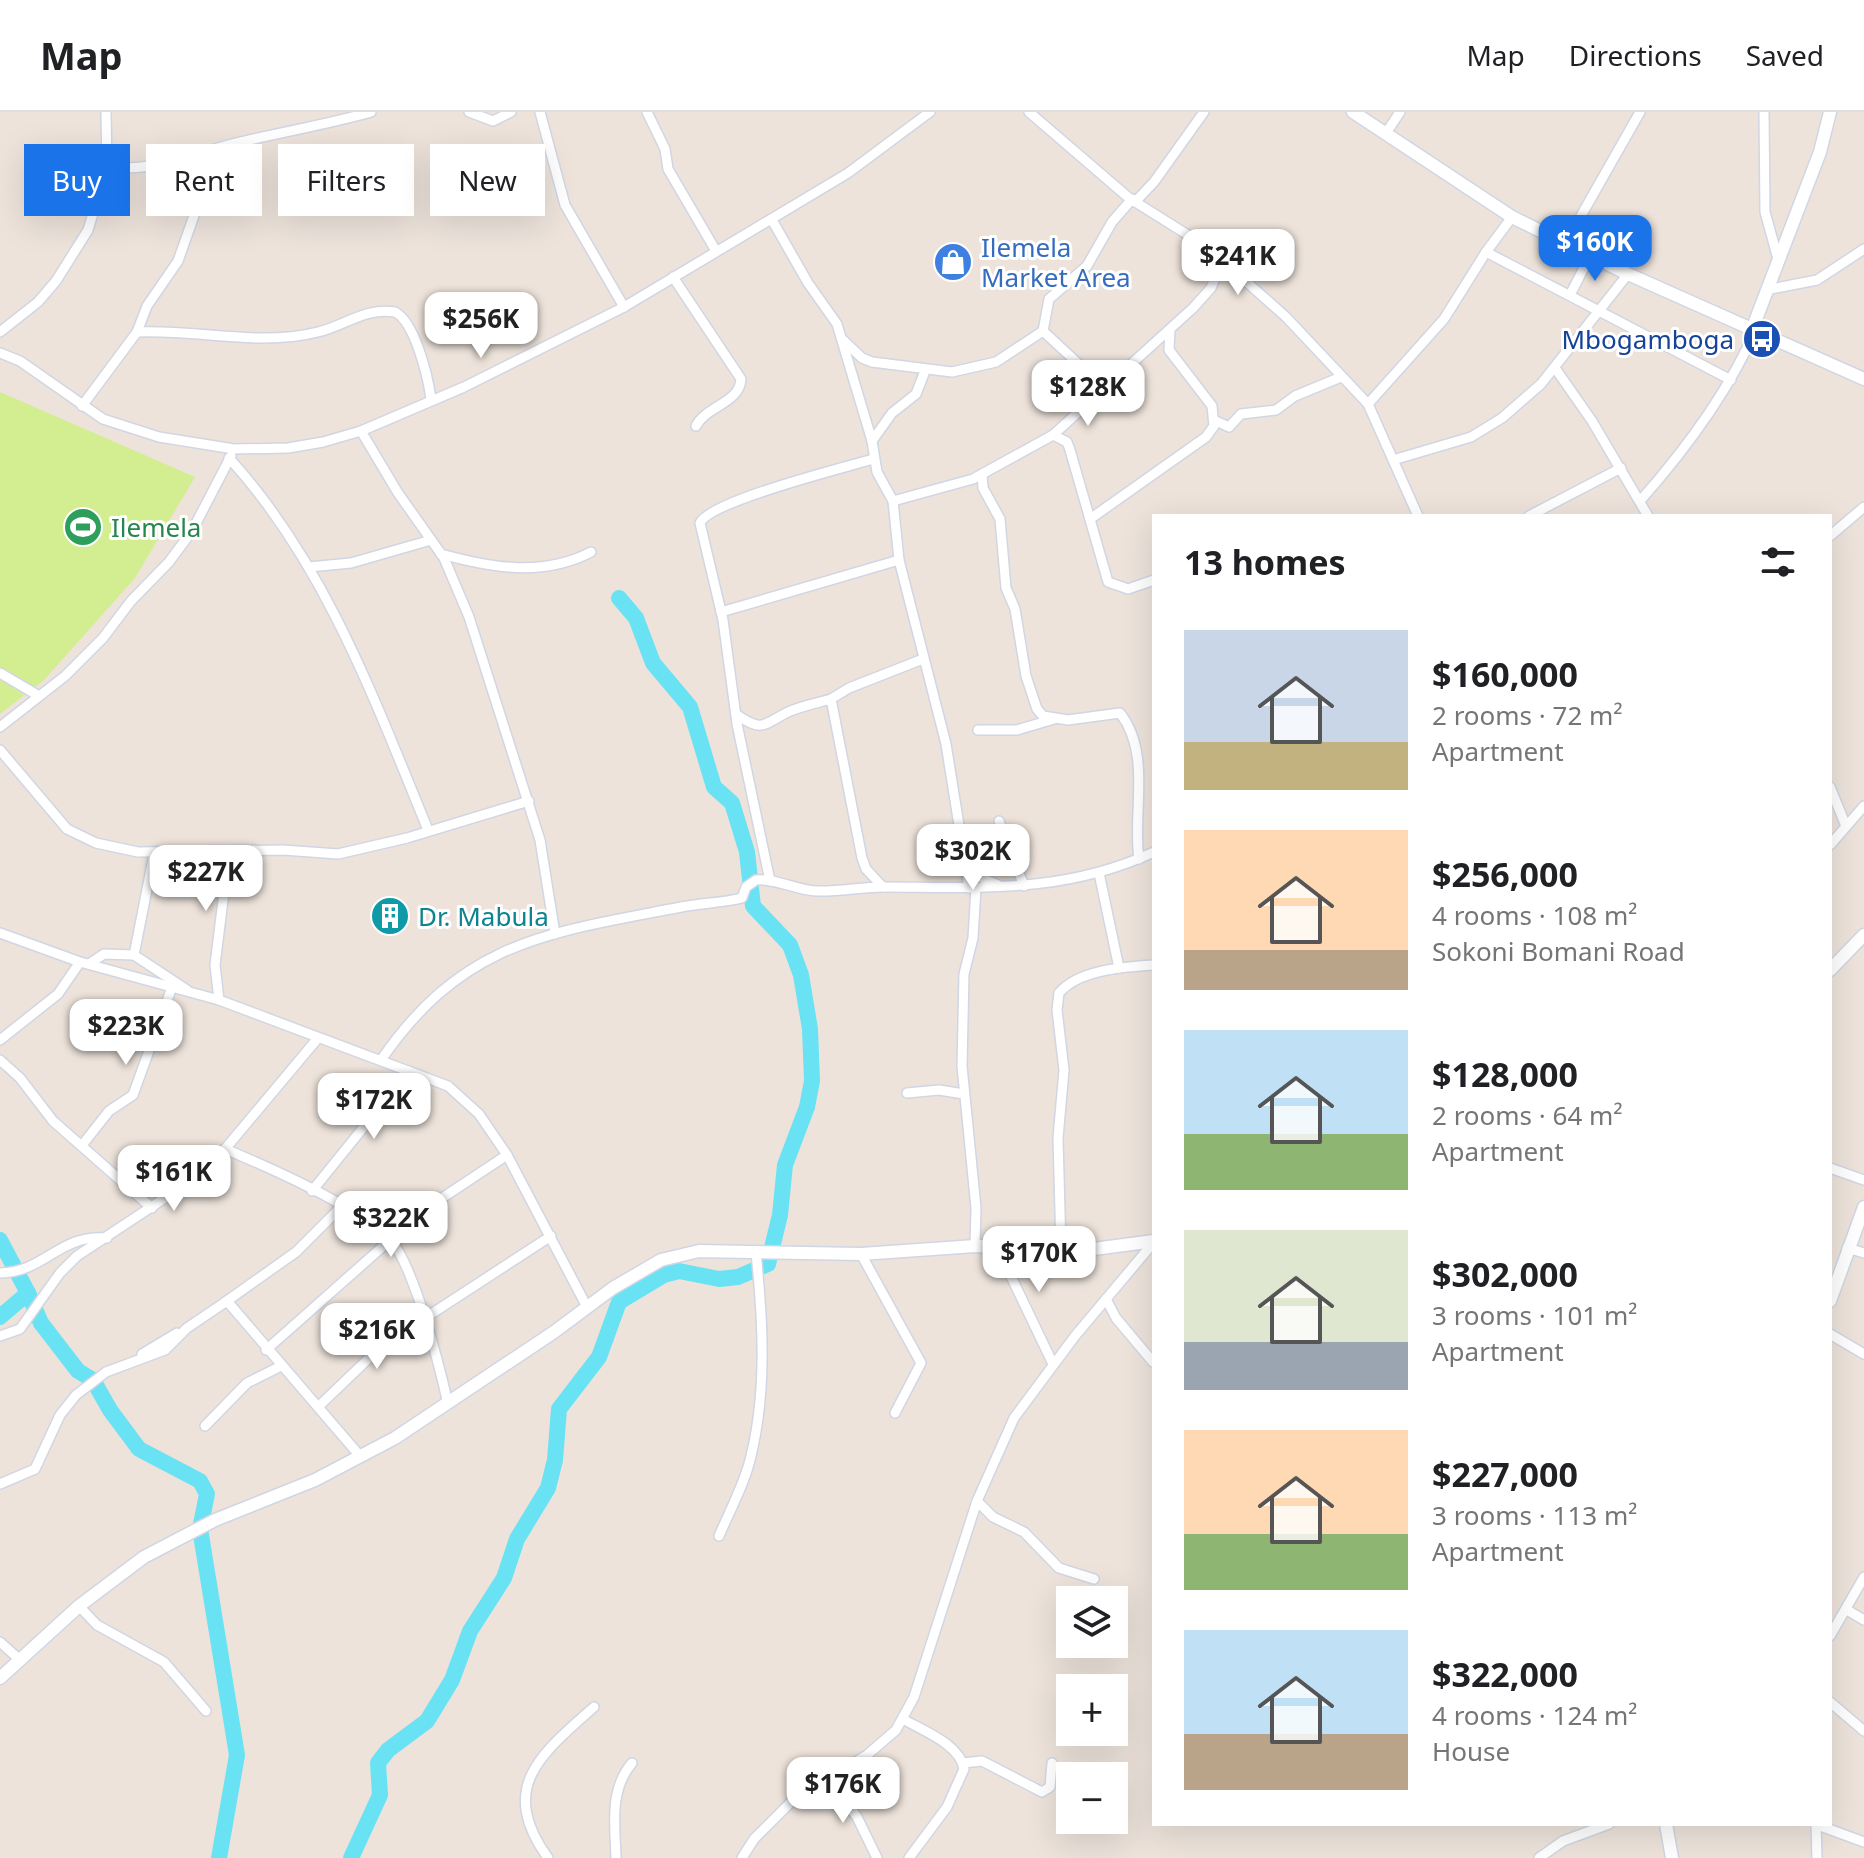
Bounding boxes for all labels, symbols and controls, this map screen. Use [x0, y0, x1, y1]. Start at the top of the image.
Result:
text: Map [40, 29, 123, 81]
text: Map [1466, 36, 1525, 74]
text: Directions [1569, 36, 1702, 74]
text: Saved [1746, 36, 1824, 74]
chip: Buy [24, 144, 130, 216]
chip: Rent [146, 144, 262, 216]
chip: Filters [278, 144, 414, 216]
chip: New [430, 144, 545, 216]
pin: $160K [1539, 215, 1651, 283]
text: $160K [1557, 223, 1633, 259]
place label: Ilemela Market Area [981, 229, 1131, 295]
pin: $241K [1182, 229, 1294, 297]
text: $241K [1200, 237, 1276, 273]
shop icon: Ilemela Market Area [932, 241, 974, 283]
pin: $256K [425, 292, 537, 360]
text: $256K [443, 300, 519, 336]
bus stop icon: Mbogamboga [1741, 318, 1783, 360]
place label: Mbogamboga [1562, 321, 1734, 357]
pin: $128K [1032, 360, 1144, 428]
text: $128K [1050, 368, 1126, 404]
sports icon: Ilemela [62, 506, 104, 548]
place label: Ilemela [111, 509, 201, 545]
text: 13 homes [1184, 539, 1346, 585]
icon: filters [1756, 540, 1800, 584]
text: $160,000 [1432, 651, 1578, 697]
icon: home [1248, 662, 1344, 758]
text: 2 rooms · 72 m² [1432, 697, 1622, 733]
text: Apartment [1432, 733, 1564, 769]
pin: $302K [917, 824, 1029, 892]
text: $302K [935, 832, 1011, 868]
pin: $227K [150, 845, 262, 913]
text: $256,000 [1432, 851, 1578, 897]
text: $227K [168, 853, 244, 889]
icon: home [1248, 862, 1344, 958]
building icon: Dr. Mabula [369, 895, 411, 937]
text: 4 rooms · 108 m² [1432, 897, 1637, 933]
place label: Dr. Mabula [418, 898, 549, 934]
text: Sokoni Bomani Road [1432, 933, 1685, 969]
pin: $223K [70, 999, 182, 1067]
text: $223K [88, 1007, 164, 1043]
text: $128,000 [1432, 1051, 1578, 1097]
icon: home [1248, 1062, 1344, 1158]
pin: $172K [318, 1073, 430, 1141]
text: $172K [336, 1081, 412, 1117]
text: 2 rooms · 64 m² [1432, 1097, 1622, 1133]
text: Apartment [1432, 1133, 1564, 1169]
pin: $161K [118, 1145, 230, 1213]
text: $161K [136, 1153, 212, 1189]
pin: $322K [335, 1191, 447, 1259]
text: $322K [353, 1199, 429, 1235]
pin: $170K [983, 1226, 1095, 1294]
text: $170K [1001, 1234, 1077, 1270]
text: $302,000 [1432, 1251, 1578, 1297]
icon: home [1248, 1262, 1344, 1358]
text: 3 rooms · 101 m² [1432, 1297, 1637, 1333]
pin: $216K [321, 1303, 433, 1371]
text: $216K [339, 1311, 415, 1347]
text: Apartment [1432, 1333, 1564, 1369]
text: $227,000 [1432, 1451, 1578, 1497]
icon: home [1248, 1462, 1344, 1558]
text: 3 rooms · 113 m² [1432, 1497, 1637, 1533]
text: Apartment [1432, 1533, 1564, 1569]
map controls [1056, 1586, 1128, 1834]
button: layers [1056, 1586, 1128, 1658]
text: $322,000 [1432, 1651, 1578, 1697]
icon: home [1248, 1662, 1344, 1758]
button: + [1056, 1674, 1128, 1746]
text: 4 rooms · 124 m² [1432, 1697, 1637, 1733]
text: House [1432, 1733, 1510, 1769]
pin: $176K [787, 1757, 899, 1825]
button: − [1056, 1762, 1128, 1834]
text: $176K [805, 1765, 881, 1801]

